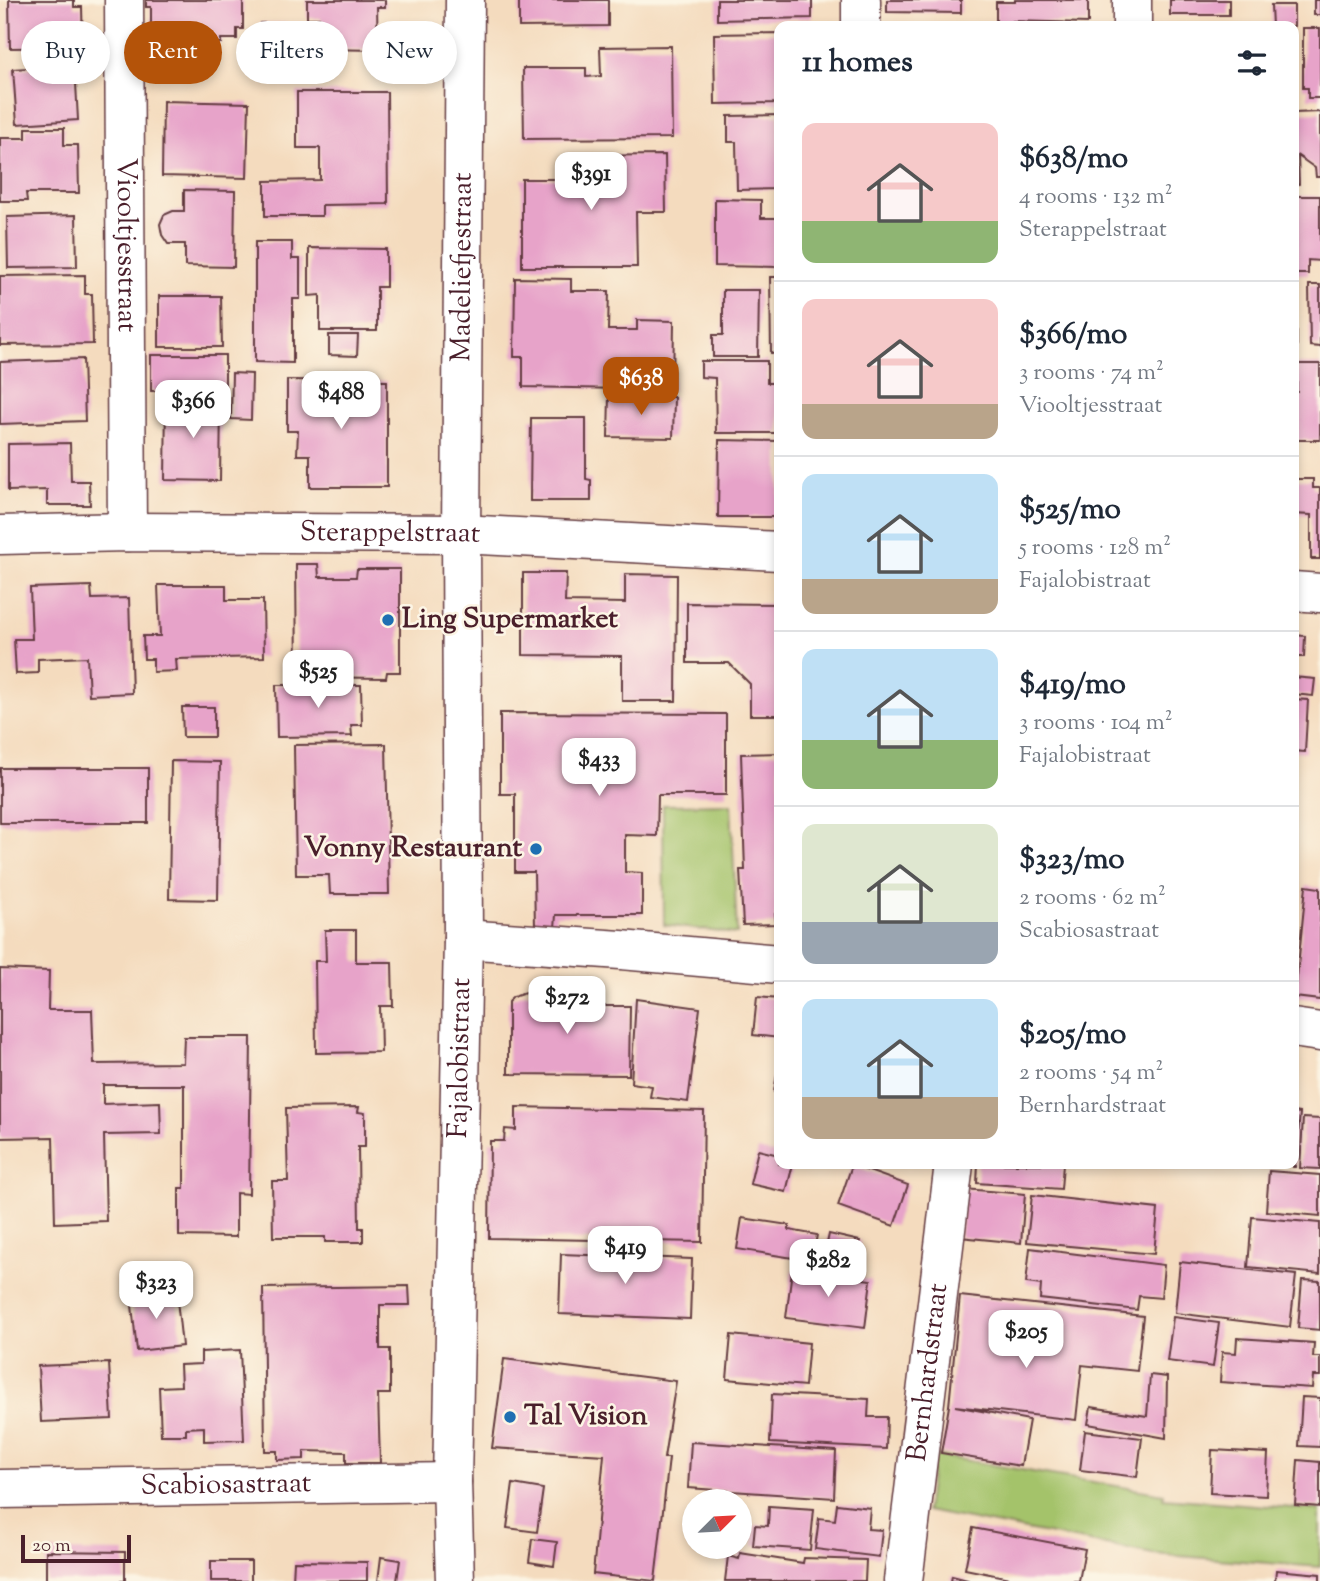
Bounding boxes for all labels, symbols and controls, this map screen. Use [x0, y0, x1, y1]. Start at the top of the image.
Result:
chip: Buy [21, 21, 110, 84]
chip: Rent [124, 21, 222, 84]
chip: Filters [236, 21, 348, 84]
chip: New [362, 21, 457, 84]
text: 11 homes [802, 42, 913, 85]
icon: filters [1233, 44, 1271, 82]
text: $638/mo [1019, 138, 1128, 181]
icon: home [858, 151, 942, 235]
pin: $391 [550, 152, 632, 212]
street label: Viooltjesstraat [105, 158, 146, 333]
text: $391 [571, 158, 611, 191]
street label: Madeliefjestraat [442, 172, 484, 362]
text: 4 rooms · 132 m² [1019, 181, 1172, 214]
text: Sterappelstraat [1019, 214, 1167, 247]
text: $366/mo [1019, 314, 1127, 357]
icon: home [858, 327, 942, 411]
text: 3 rooms · 74 m² [1019, 357, 1164, 390]
pin: $638 [600, 358, 682, 417]
text: $638 [619, 363, 663, 396]
pin: $488 [300, 372, 382, 431]
text: $488 [318, 377, 364, 410]
pin: $366 [152, 380, 234, 440]
text: $366 [171, 386, 215, 419]
text: Viooltjesstraat [1019, 390, 1162, 423]
text: $525/mo [1019, 489, 1121, 532]
icon: home [858, 502, 942, 586]
street label: Sterappelstraat [300, 513, 482, 555]
text: 5 rooms · 128 m² [1019, 532, 1171, 565]
text: Fajalobistraat [1019, 565, 1151, 598]
place label: Ling Supermarket [402, 600, 618, 640]
marker: Ling Supermarket [380, 612, 396, 628]
pin: $525 [277, 650, 359, 710]
text: $525 [299, 656, 337, 689]
text: $419/mo [1019, 664, 1126, 707]
icon: home [858, 677, 942, 761]
text: 3 rooms · 104 m² [1019, 707, 1173, 740]
pin: $433 [558, 738, 640, 798]
text: Fajalobistraat [1019, 740, 1151, 773]
text: $433 [578, 744, 620, 777]
place label: Vonny Restaurant [304, 829, 522, 869]
text: $323/mo [1019, 839, 1125, 882]
marker: Vonny Restaurant [528, 841, 544, 857]
icon: home [858, 852, 942, 936]
text: 2 rooms · 62 m² [1019, 882, 1166, 915]
text: Scabiosastraat [1019, 915, 1159, 948]
pin: $272 [526, 976, 608, 1036]
street label: Fajalobistraat [439, 977, 482, 1139]
text: $272 [544, 982, 590, 1015]
text: $205/mo [1019, 1014, 1127, 1057]
icon: home [858, 1027, 942, 1111]
text: 2 rooms · 54 m² [1019, 1057, 1163, 1090]
text: Bernhardstraat [1019, 1090, 1166, 1123]
pin: $419 [584, 1226, 666, 1286]
text: $419 [604, 1232, 646, 1265]
pin: $282 [787, 1240, 869, 1299]
text: $282 [805, 1245, 851, 1278]
pin: $323 [115, 1262, 197, 1321]
text: $323 [135, 1267, 177, 1300]
street label: Bernhardstraat [898, 1281, 959, 1464]
pin: $205 [985, 1310, 1067, 1370]
text: $205 [1004, 1316, 1048, 1349]
place label: Tal Vision [524, 1397, 648, 1437]
marker: Tal Vision [502, 1409, 518, 1425]
street label: Scabiosastraat [140, 1464, 312, 1507]
north arrow [682, 1489, 752, 1559]
map controls [682, 1489, 752, 1559]
scale bar [21, 1532, 131, 1564]
text: 20 m [32, 1533, 71, 1560]

